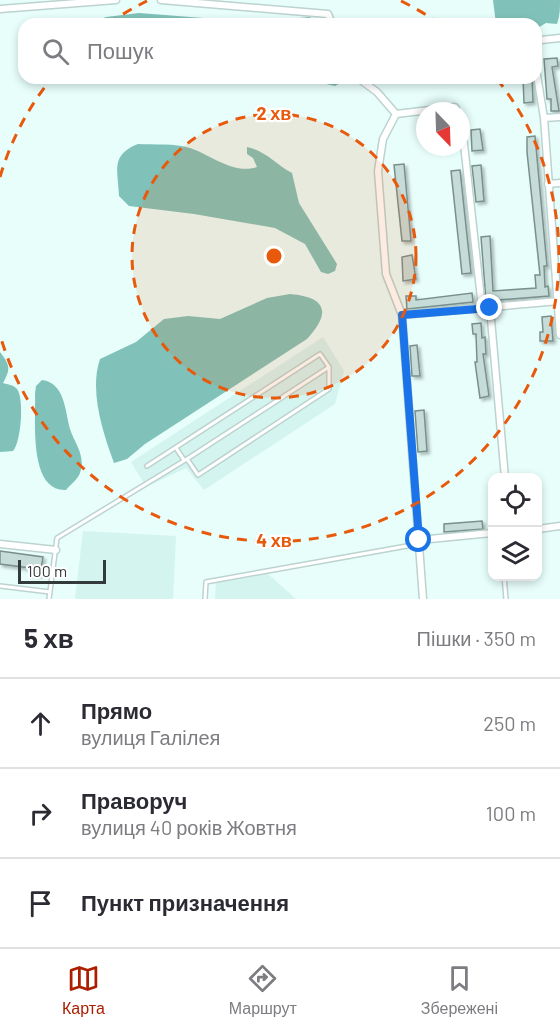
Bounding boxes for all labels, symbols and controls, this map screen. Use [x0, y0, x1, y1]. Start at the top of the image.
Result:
search box [18, 18, 542, 84]
icon: search [39, 35, 72, 68]
text: Пошук [87, 37, 153, 63]
text: 2 хв [257, 102, 291, 124]
north arrow [416, 102, 470, 156]
centre of rings [264, 246, 284, 266]
route end [476, 294, 502, 320]
map controls [488, 473, 542, 581]
button: locate [488, 473, 542, 527]
route start [405, 526, 431, 552]
button: layers [488, 527, 542, 581]
text: 4 хв [256, 529, 292, 551]
scale bar [18, 557, 106, 584]
text: 100 m [27, 561, 67, 580]
text: 5 хв [24, 622, 74, 653]
text: Пішки · 350 m [417, 626, 536, 650]
text: Прямо [81, 697, 152, 723]
icon: ahead [24, 707, 57, 740]
text: 250 m [483, 711, 536, 735]
text: вулиця Галілея [81, 725, 220, 749]
text: Праворуч [81, 787, 187, 813]
icon: right [24, 797, 57, 830]
text: 100 m [486, 801, 536, 825]
text: вулиця 40 років Жовтня [81, 815, 297, 839]
icon: arrive [24, 887, 57, 920]
text: Пункт призначення [81, 889, 289, 915]
tab: Карта [62, 962, 105, 1018]
tab: Маршрут [229, 962, 297, 1018]
tab: Збережені [421, 962, 498, 1018]

